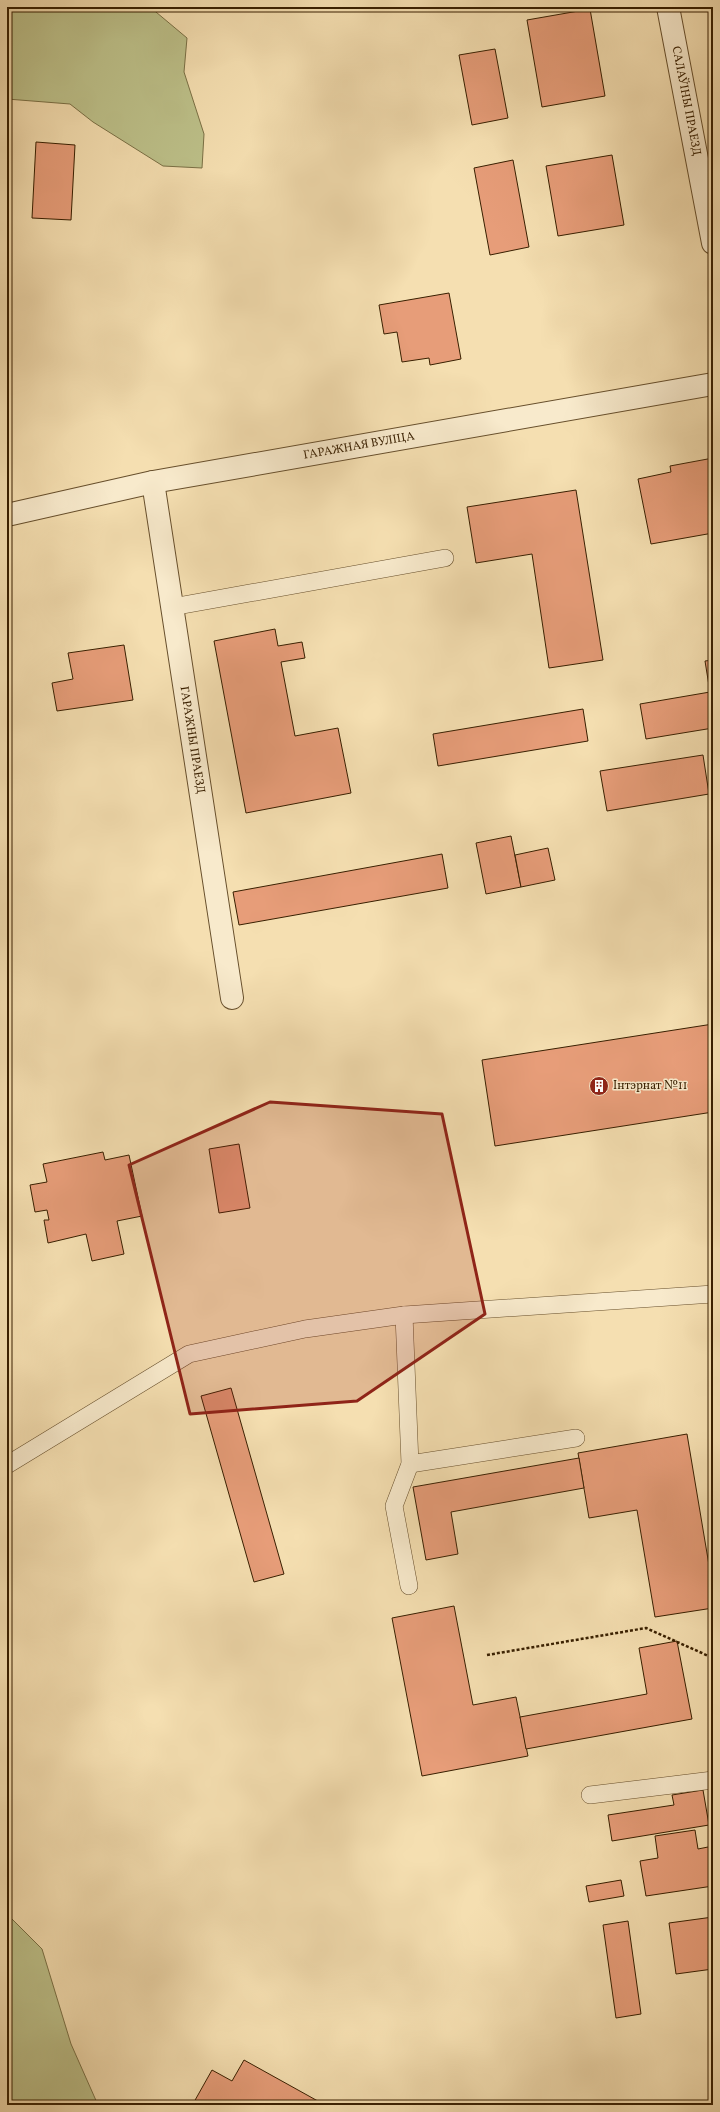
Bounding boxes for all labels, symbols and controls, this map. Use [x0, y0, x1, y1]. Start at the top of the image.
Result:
street label: САЛАЎІНЫ ПРАЕЗД [668, 45, 706, 157]
street label: ГАРАЖНАЯ ВУЛІЦА [302, 428, 416, 464]
street label: ГАРАЖНЫ ПРАЕЗД [176, 685, 208, 795]
building icon: Інтэрнат №11 [588, 1075, 610, 1097]
place label: Інтэрнат №11 [613, 1078, 687, 1094]

